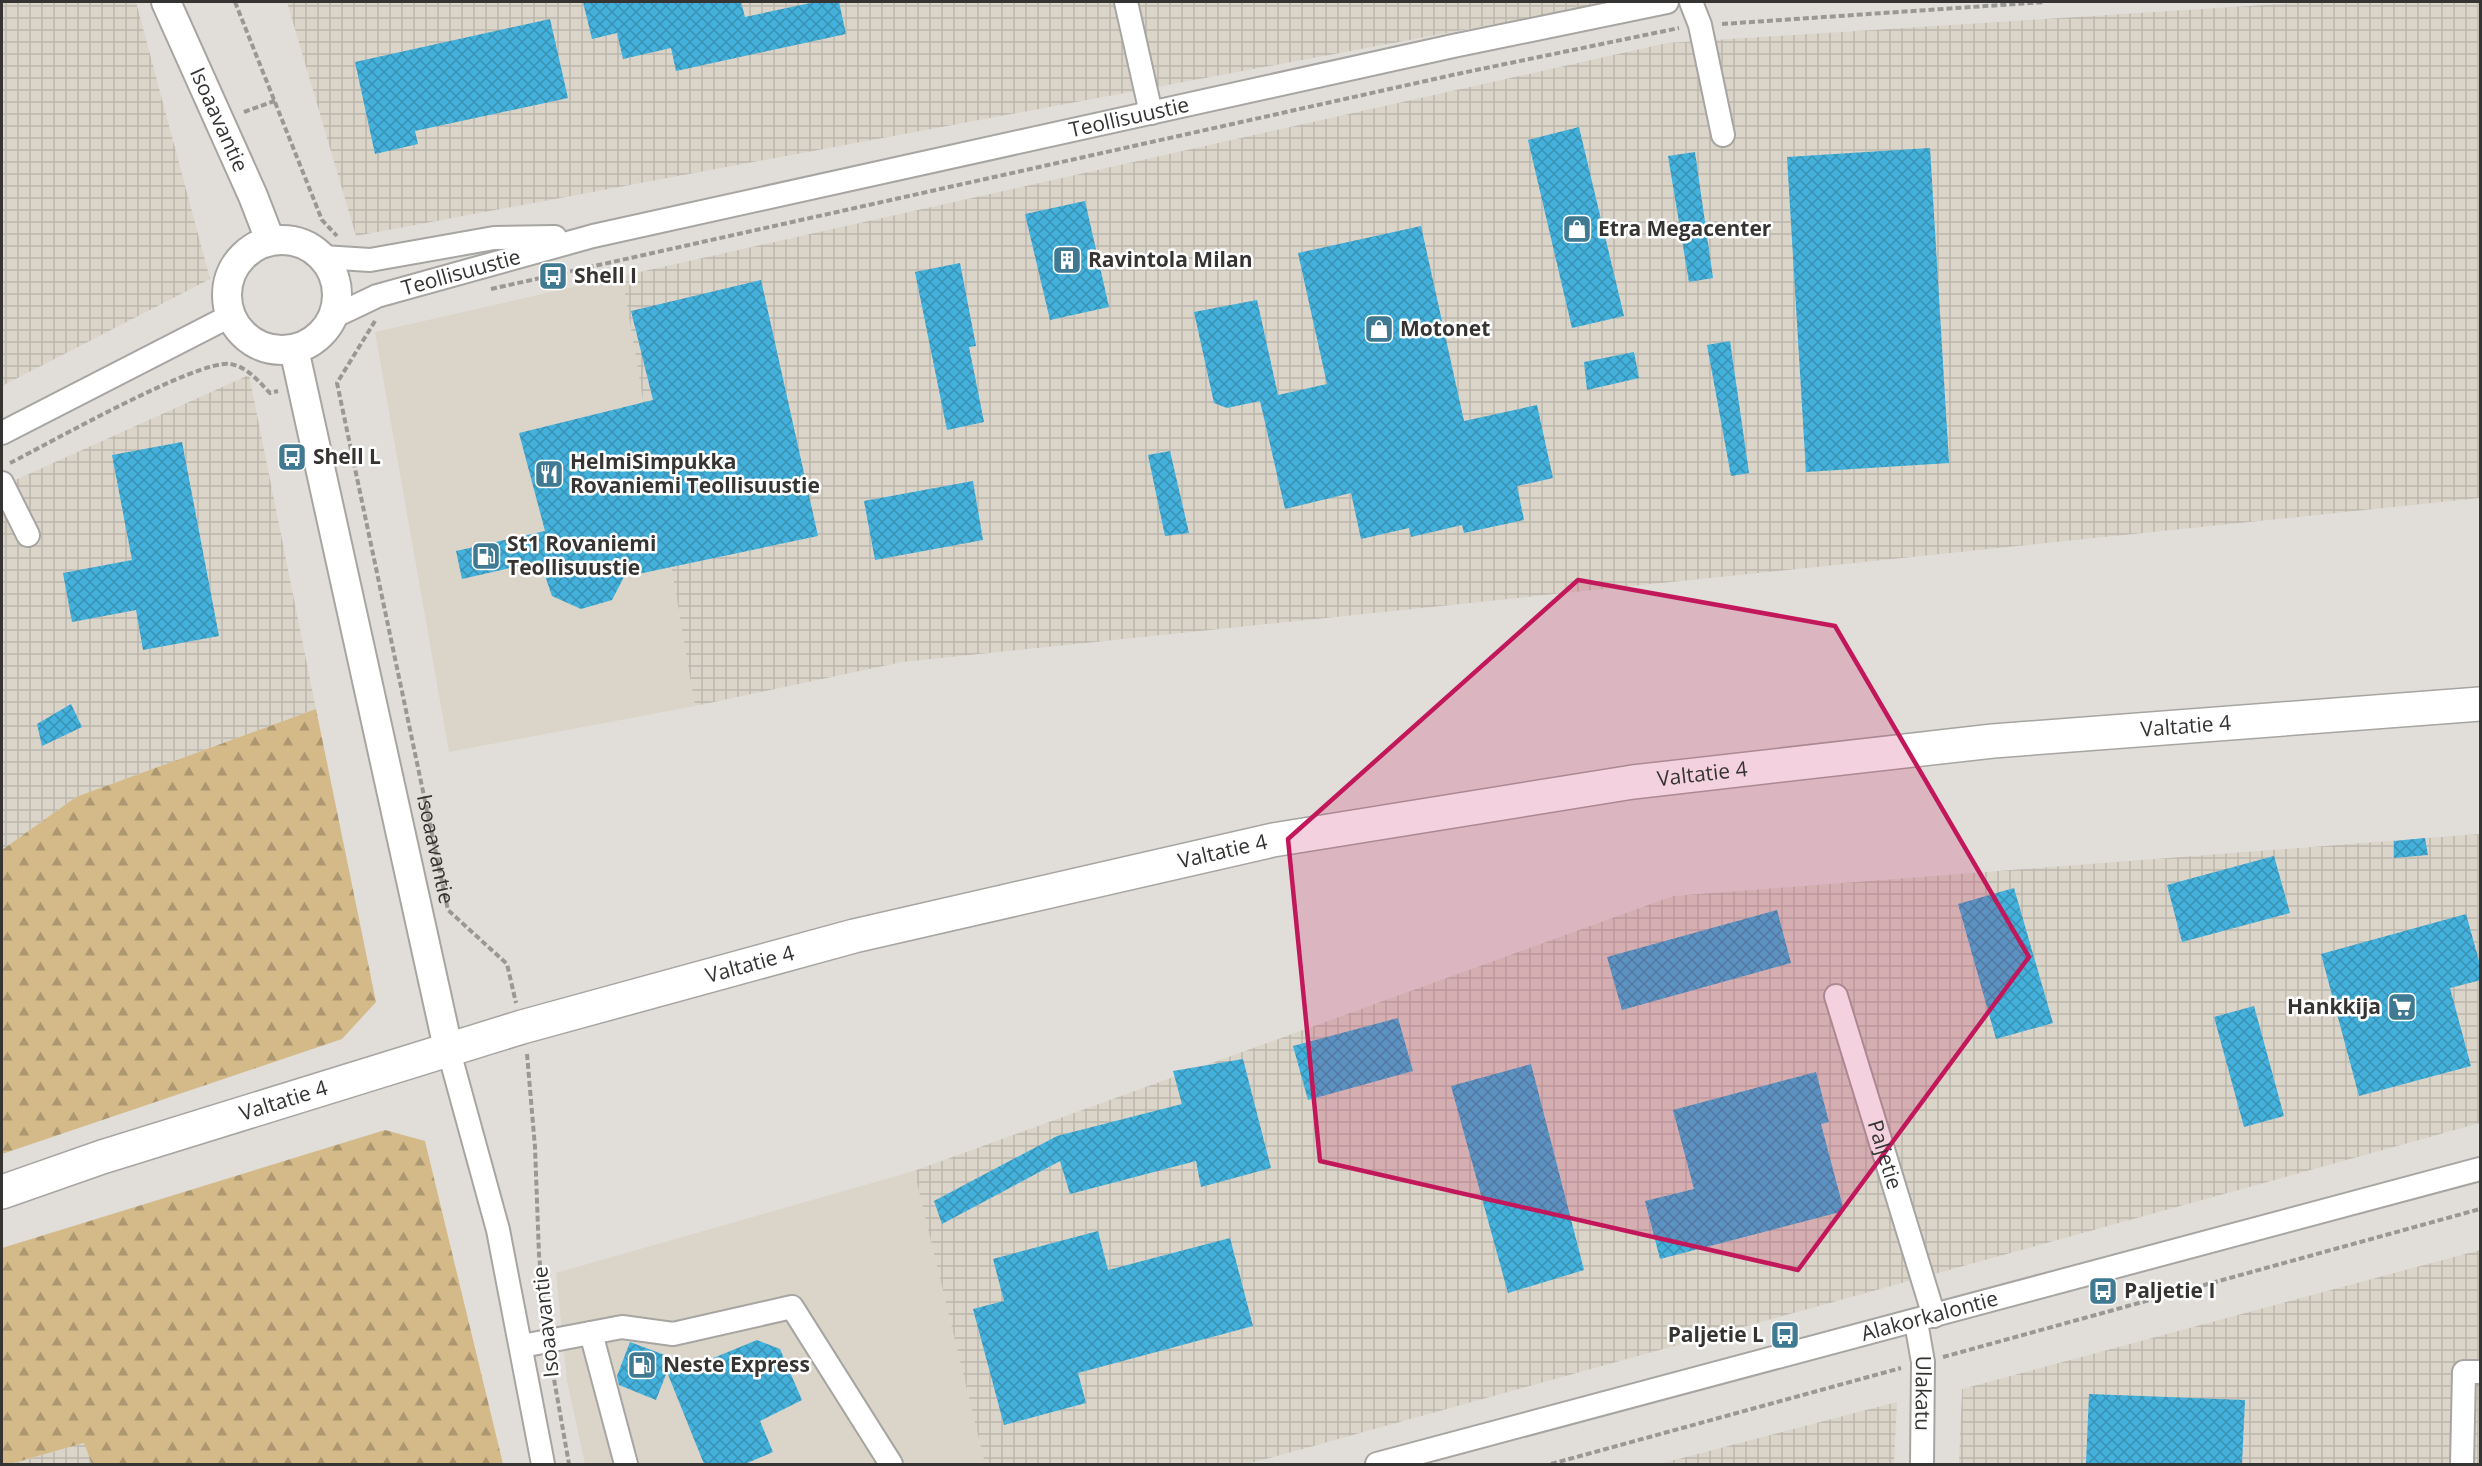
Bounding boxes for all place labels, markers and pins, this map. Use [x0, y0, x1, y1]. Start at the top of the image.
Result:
shop icon: Etra Megacenter [1561, 213, 1593, 245]
place label: Etra Megacenter [1598, 214, 1772, 242]
building icon: Ravintola Milan [1051, 244, 1083, 276]
place label: Ravintola Milan [1088, 245, 1252, 273]
bus stop icon: Shell I [537, 260, 569, 292]
place label: Shell I [574, 261, 637, 289]
shop icon: Motonet [1363, 313, 1395, 345]
place label: Motonet [1400, 314, 1490, 342]
bus stop icon: Shell L [276, 441, 308, 473]
place label: Shell L [313, 442, 381, 470]
place label: HelmiSimpukka Rovaniemi Teollisuustie [570, 447, 820, 499]
restaurant icon: HelmiSimpukka Rovaniemi Teollisuustie [533, 458, 565, 490]
place label: St1 Rovaniemi Teollisuustie [507, 529, 656, 581]
fuel station icon: St1 Rovaniemi Teollisuustie [470, 540, 502, 572]
supermarket icon: Hankkija [2386, 991, 2418, 1023]
place label: Hankkija [2287, 992, 2381, 1020]
bus stop icon: Paljetie I [2087, 1275, 2119, 1307]
place label: Paljetie I [2124, 1276, 2215, 1304]
bus stop icon: Paljetie L [1769, 1319, 1801, 1351]
place label: Paljetie L [1668, 1320, 1764, 1348]
fuel station icon: Neste Express [626, 1349, 658, 1381]
place label: Neste Express [663, 1350, 810, 1378]

